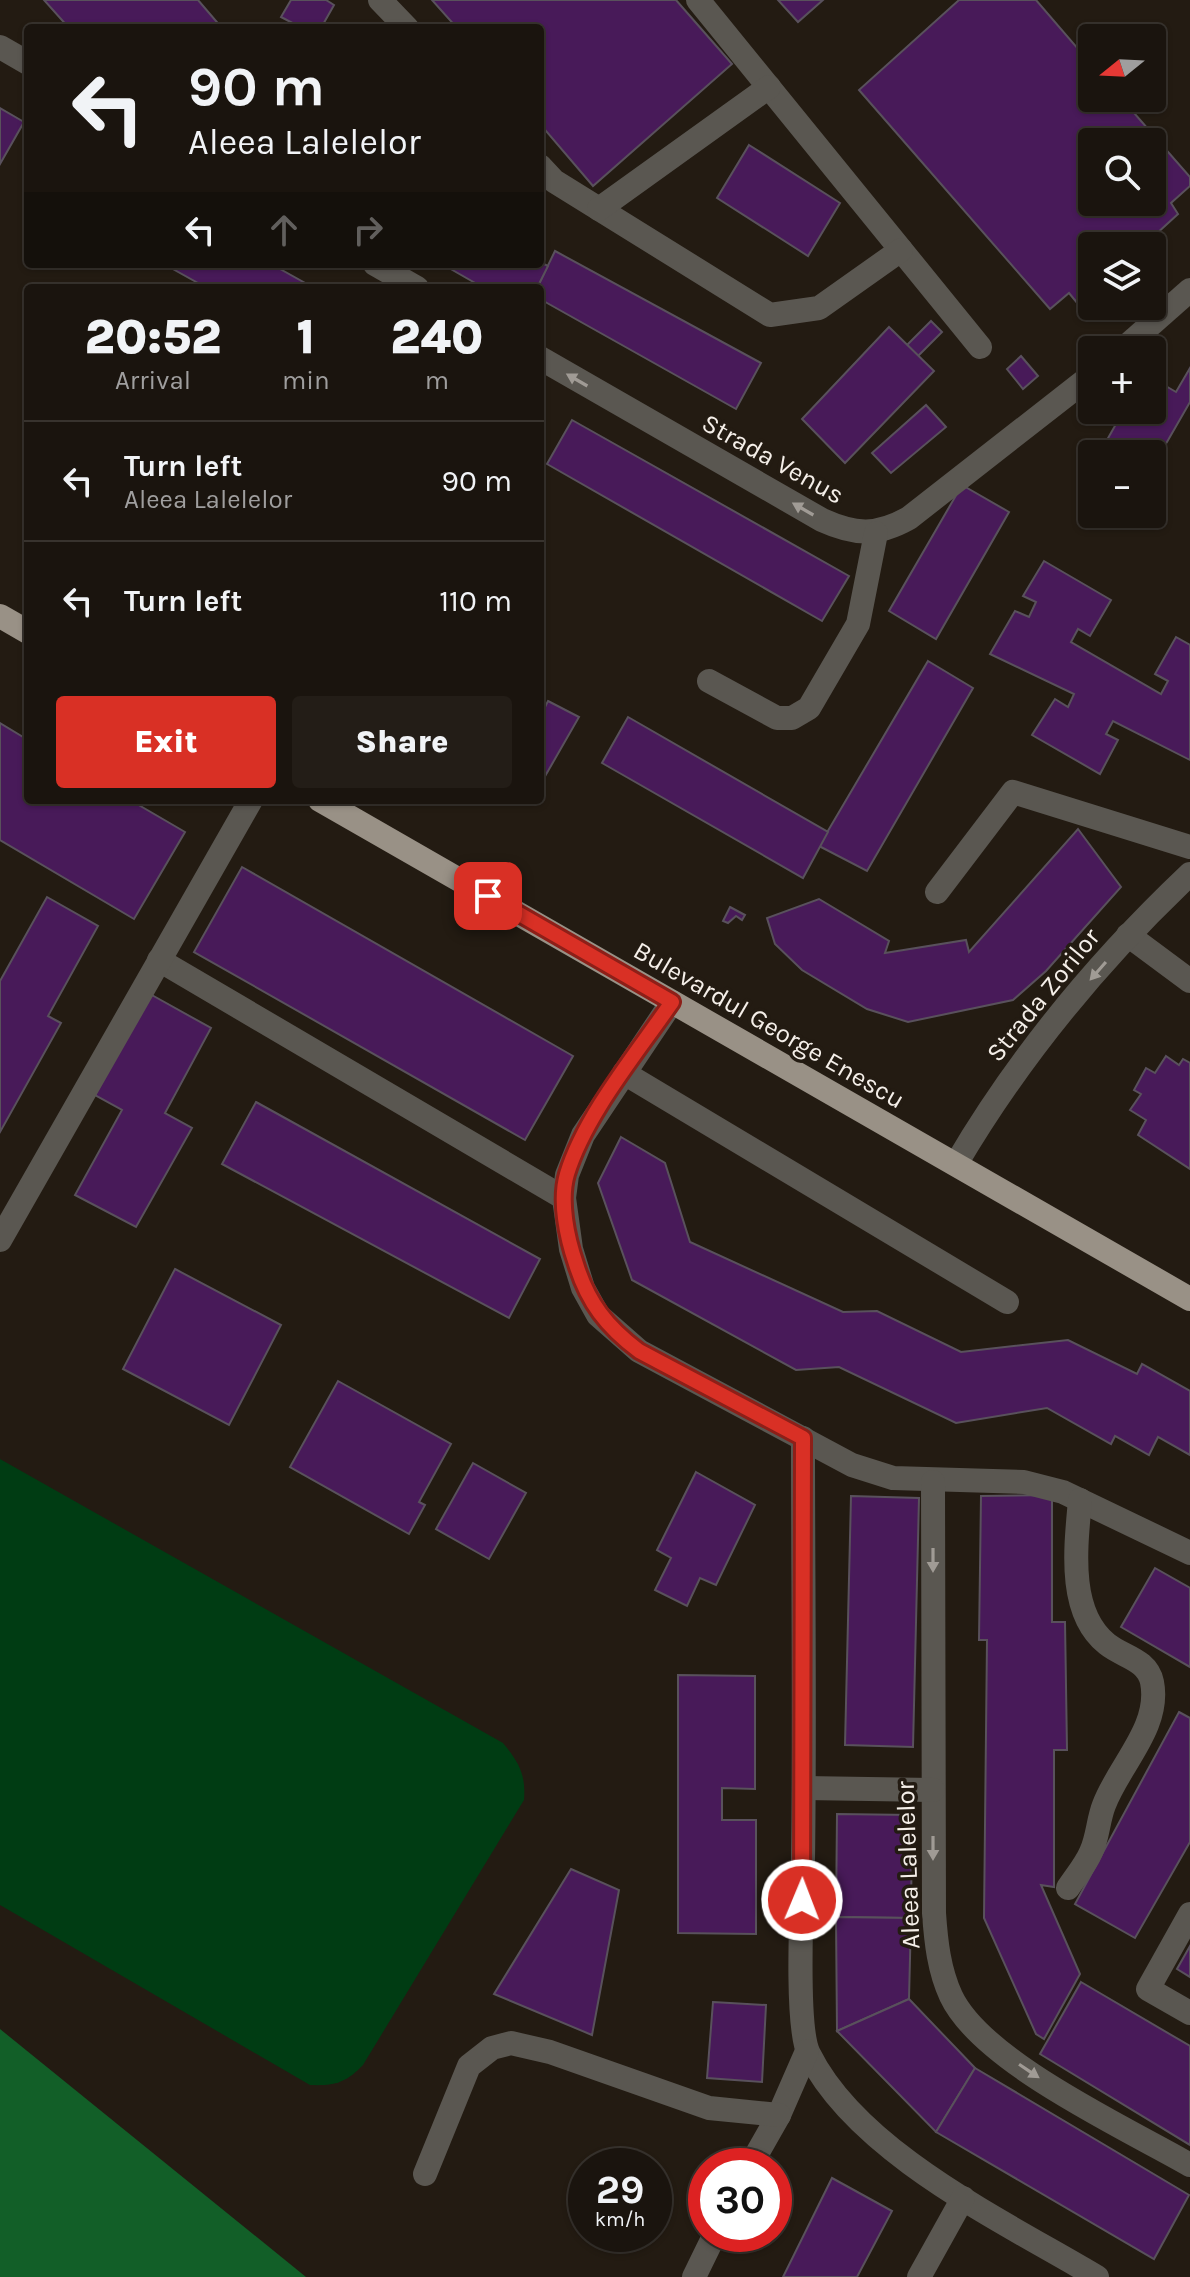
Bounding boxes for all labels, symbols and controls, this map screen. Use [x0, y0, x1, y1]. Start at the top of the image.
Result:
north arrow [1078, 24, 1166, 112]
map controls [1078, 24, 1166, 528]
text: 90 m [188, 54, 325, 119]
icon: left [56, 56, 160, 160]
text: Aleea Lalelelor [188, 121, 421, 163]
button: search [1078, 128, 1166, 216]
icon: left [178, 208, 222, 252]
icon: ahead [262, 208, 306, 252]
icon: right [346, 208, 390, 252]
button: layers [1078, 232, 1166, 320]
text: 20:52 [85, 309, 221, 365]
text: 1 [297, 309, 315, 365]
text: 240 [390, 309, 483, 365]
button: + [1078, 336, 1166, 424]
text: Arrival [115, 365, 191, 396]
text: min [282, 365, 330, 396]
text: m [425, 365, 449, 396]
one-way arrow [566, 373, 588, 387]
street label: Strada Venus [697, 407, 849, 511]
button: − [1078, 440, 1166, 528]
text: Turn left [124, 448, 242, 484]
icon: left [56, 459, 100, 503]
text: 90 m [442, 463, 512, 499]
text: Aleea Lalelelor [124, 484, 292, 515]
one-way arrow [792, 502, 814, 516]
icon: left [56, 579, 100, 623]
text: Turn left [124, 583, 242, 619]
text: 110 m [439, 583, 512, 619]
button: Exit [56, 696, 276, 788]
button: Share [292, 696, 512, 788]
pin [454, 862, 522, 930]
icon: arrive [466, 874, 510, 918]
street label: Strada Zorilor [980, 922, 1107, 1068]
street label: Bulevardul George Enescu [628, 935, 910, 1115]
one-way arrow [1089, 961, 1107, 981]
one-way arrow [927, 1548, 939, 1573]
street label: Aleea Lalelelor [890, 1780, 926, 1950]
one-way arrow [927, 1836, 939, 1861]
position arrow [760, 1858, 844, 1942]
one-way arrow [1019, 2063, 1040, 2078]
speed limit sign: 30 [688, 2148, 792, 2252]
text: 29 [596, 2166, 644, 2213]
text: km/h [595, 2208, 645, 2231]

